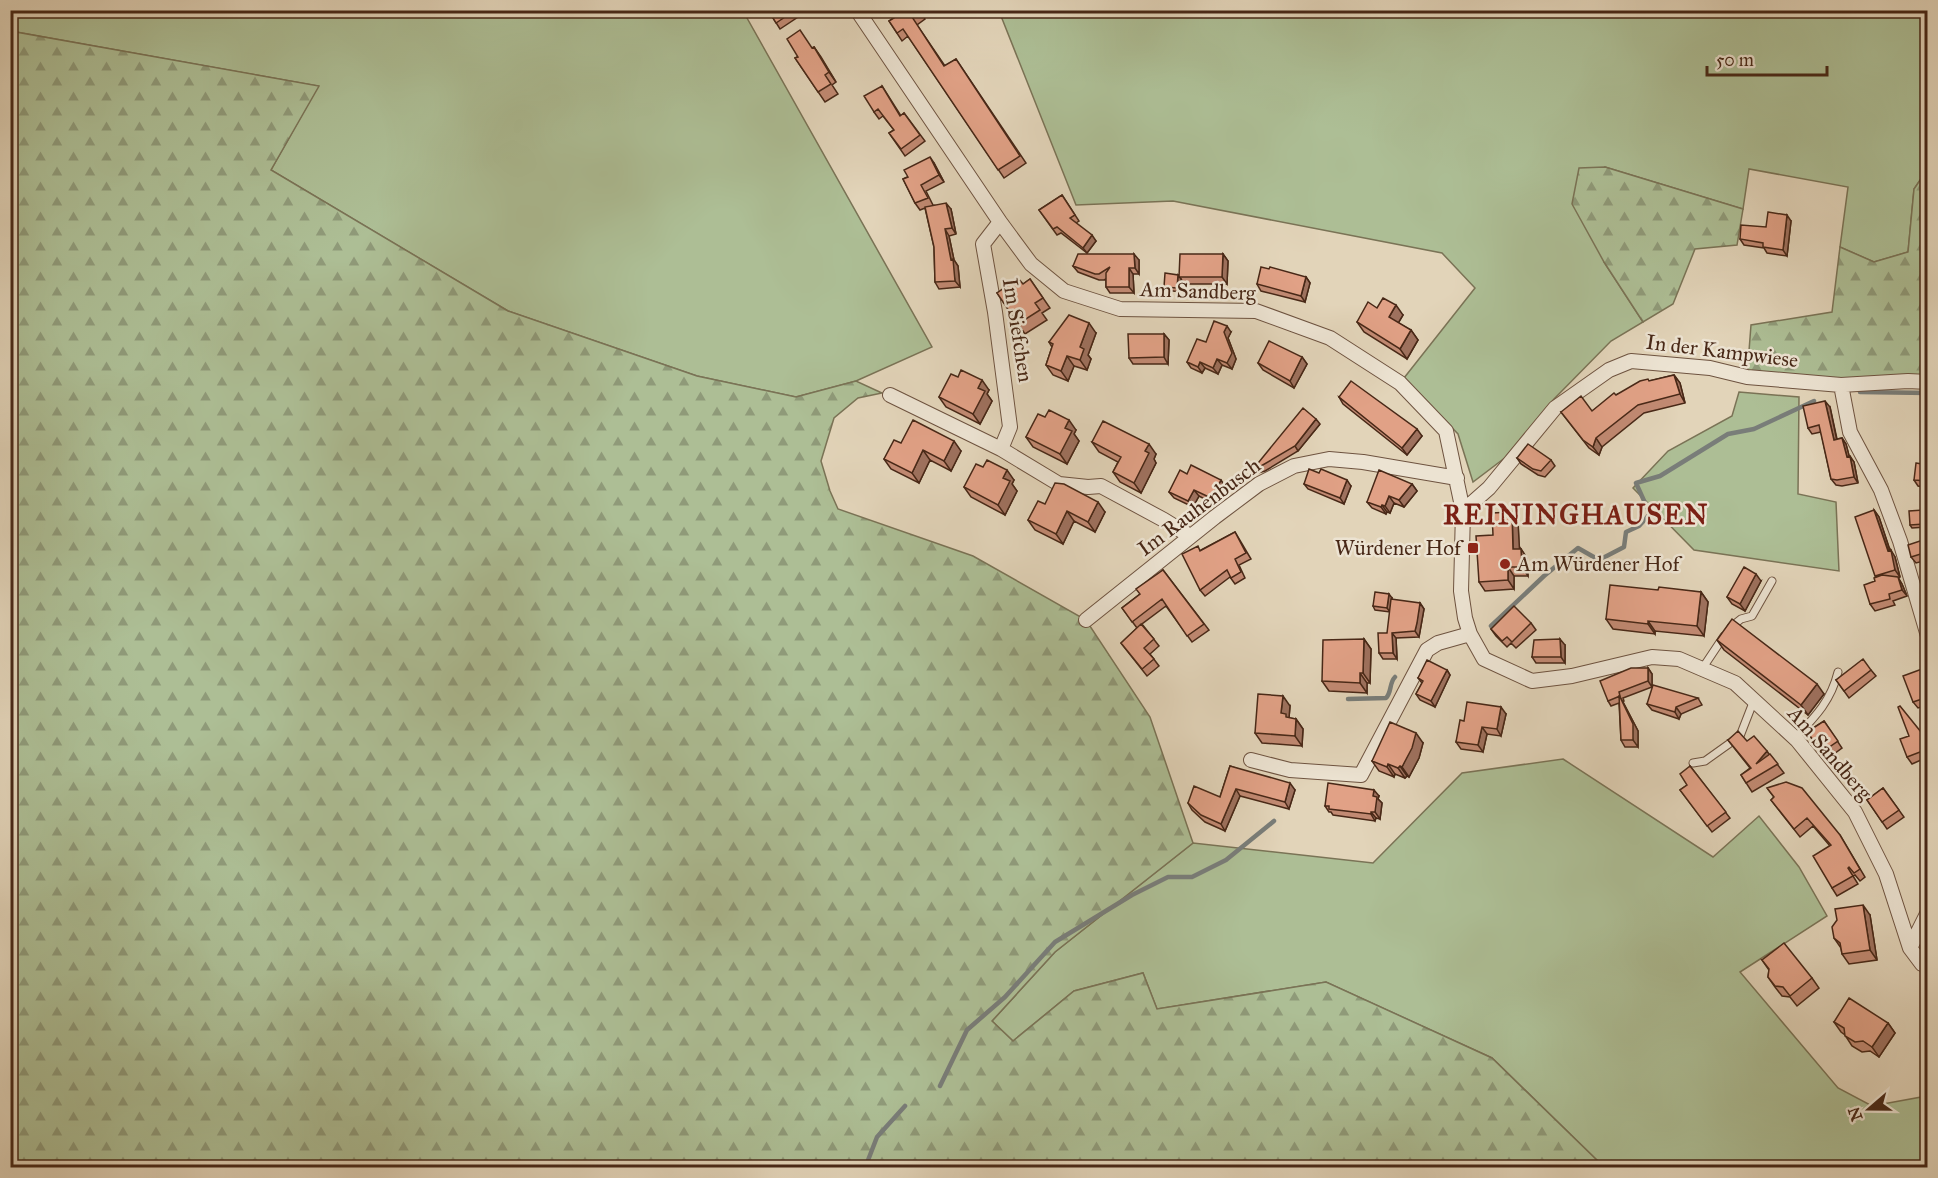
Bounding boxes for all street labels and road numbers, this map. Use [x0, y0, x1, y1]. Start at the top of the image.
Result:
street label: Im Siefchen [997, 276, 1039, 384]
street label: Am Sandberg [1139, 276, 1257, 306]
street label: In der Kampwiese [1644, 329, 1800, 373]
street label: Im Rauhenbusch [1132, 452, 1266, 562]
street label: Am Sandberg [1782, 700, 1878, 805]

